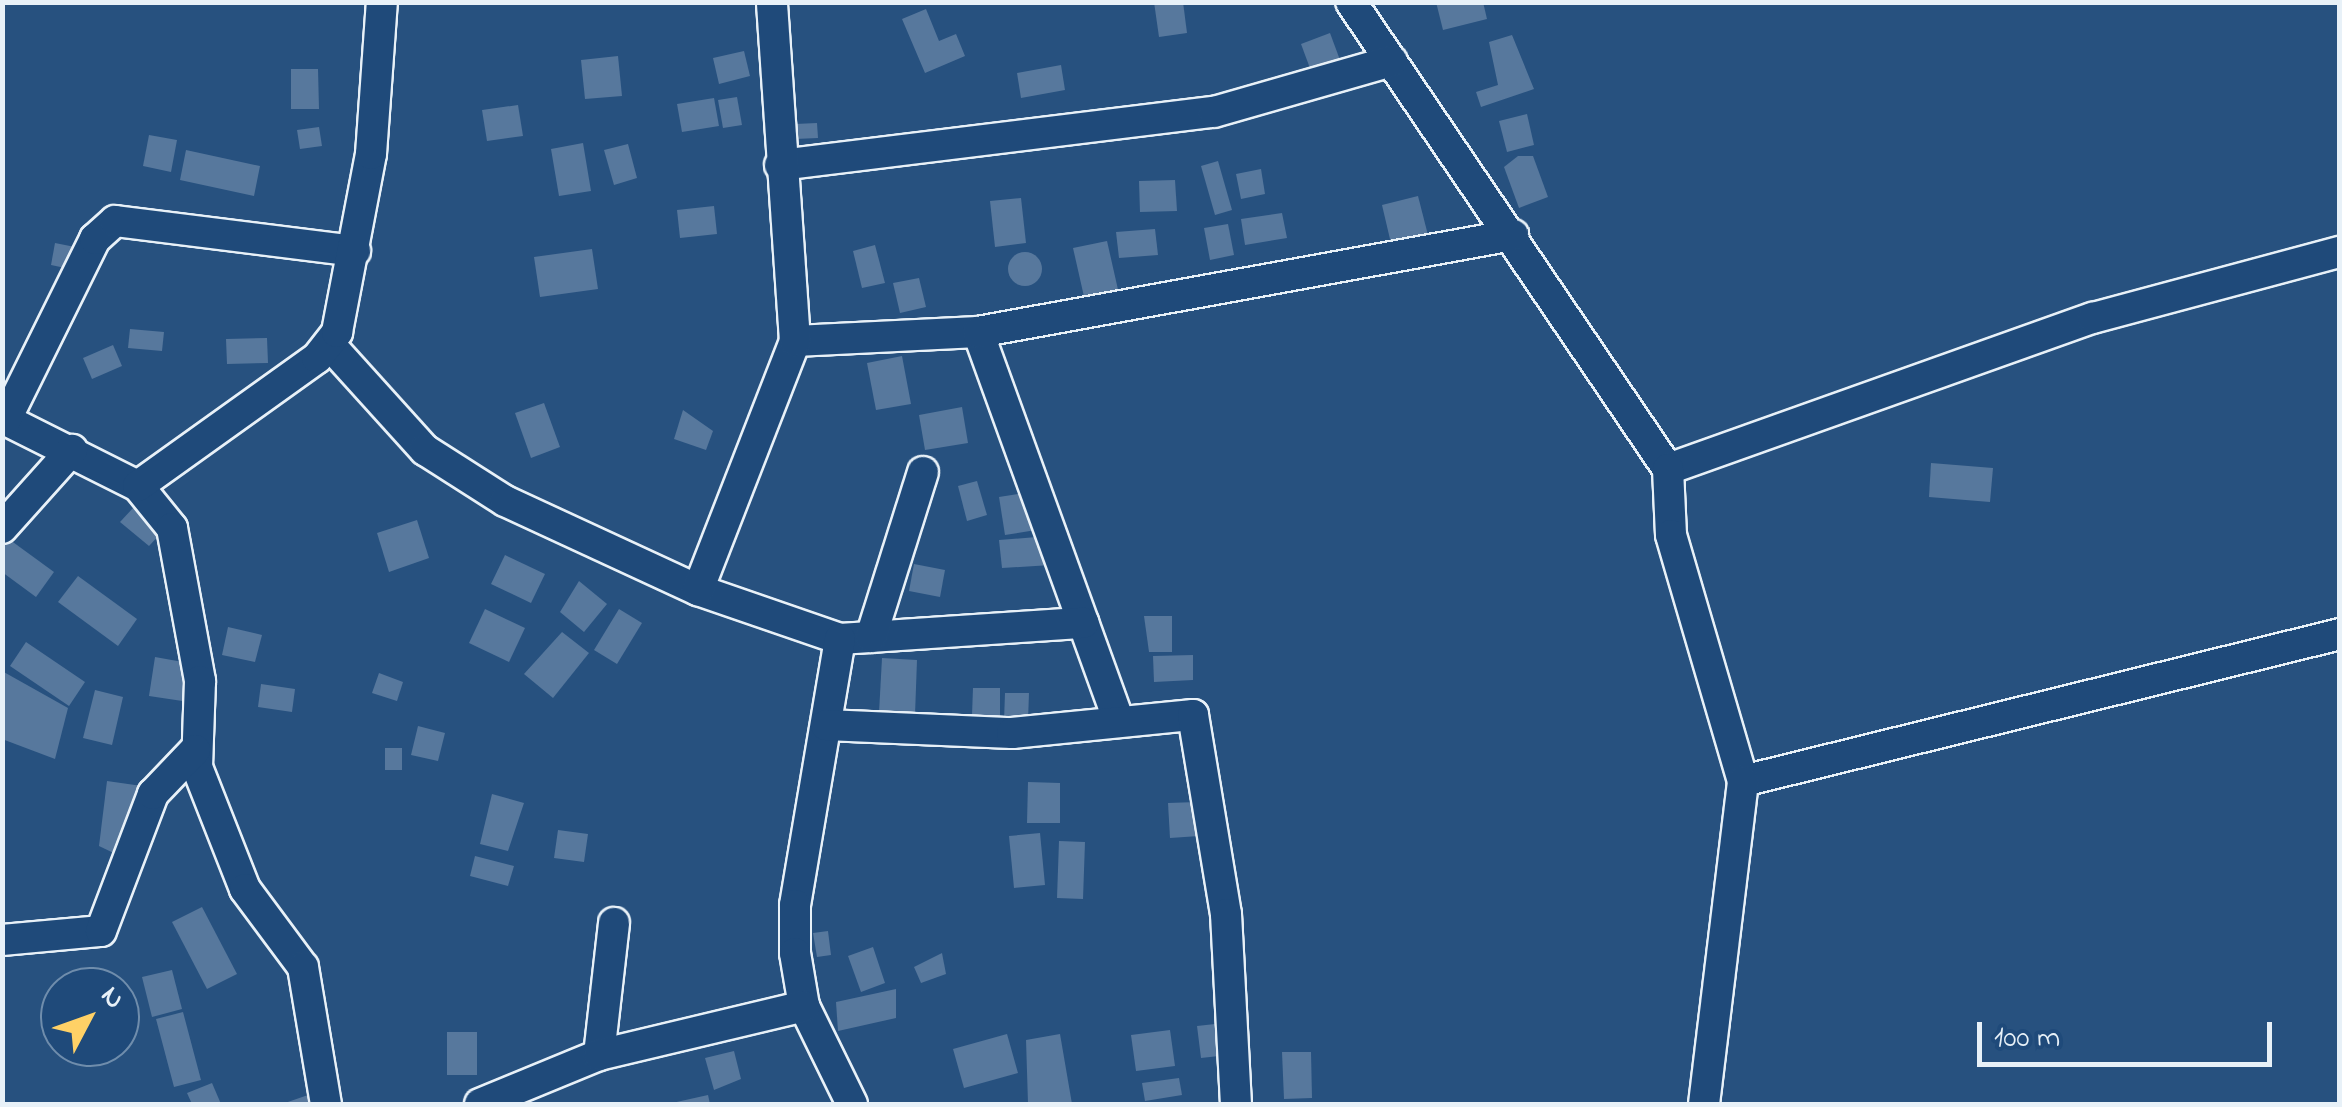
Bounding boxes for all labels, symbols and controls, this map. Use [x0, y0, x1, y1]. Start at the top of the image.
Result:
north arrow [40, 967, 140, 1067]
text: N [90, 978, 133, 1019]
scale bar [1982, 1002, 2277, 1064]
text: 100 m [1994, 1017, 2060, 1061]

